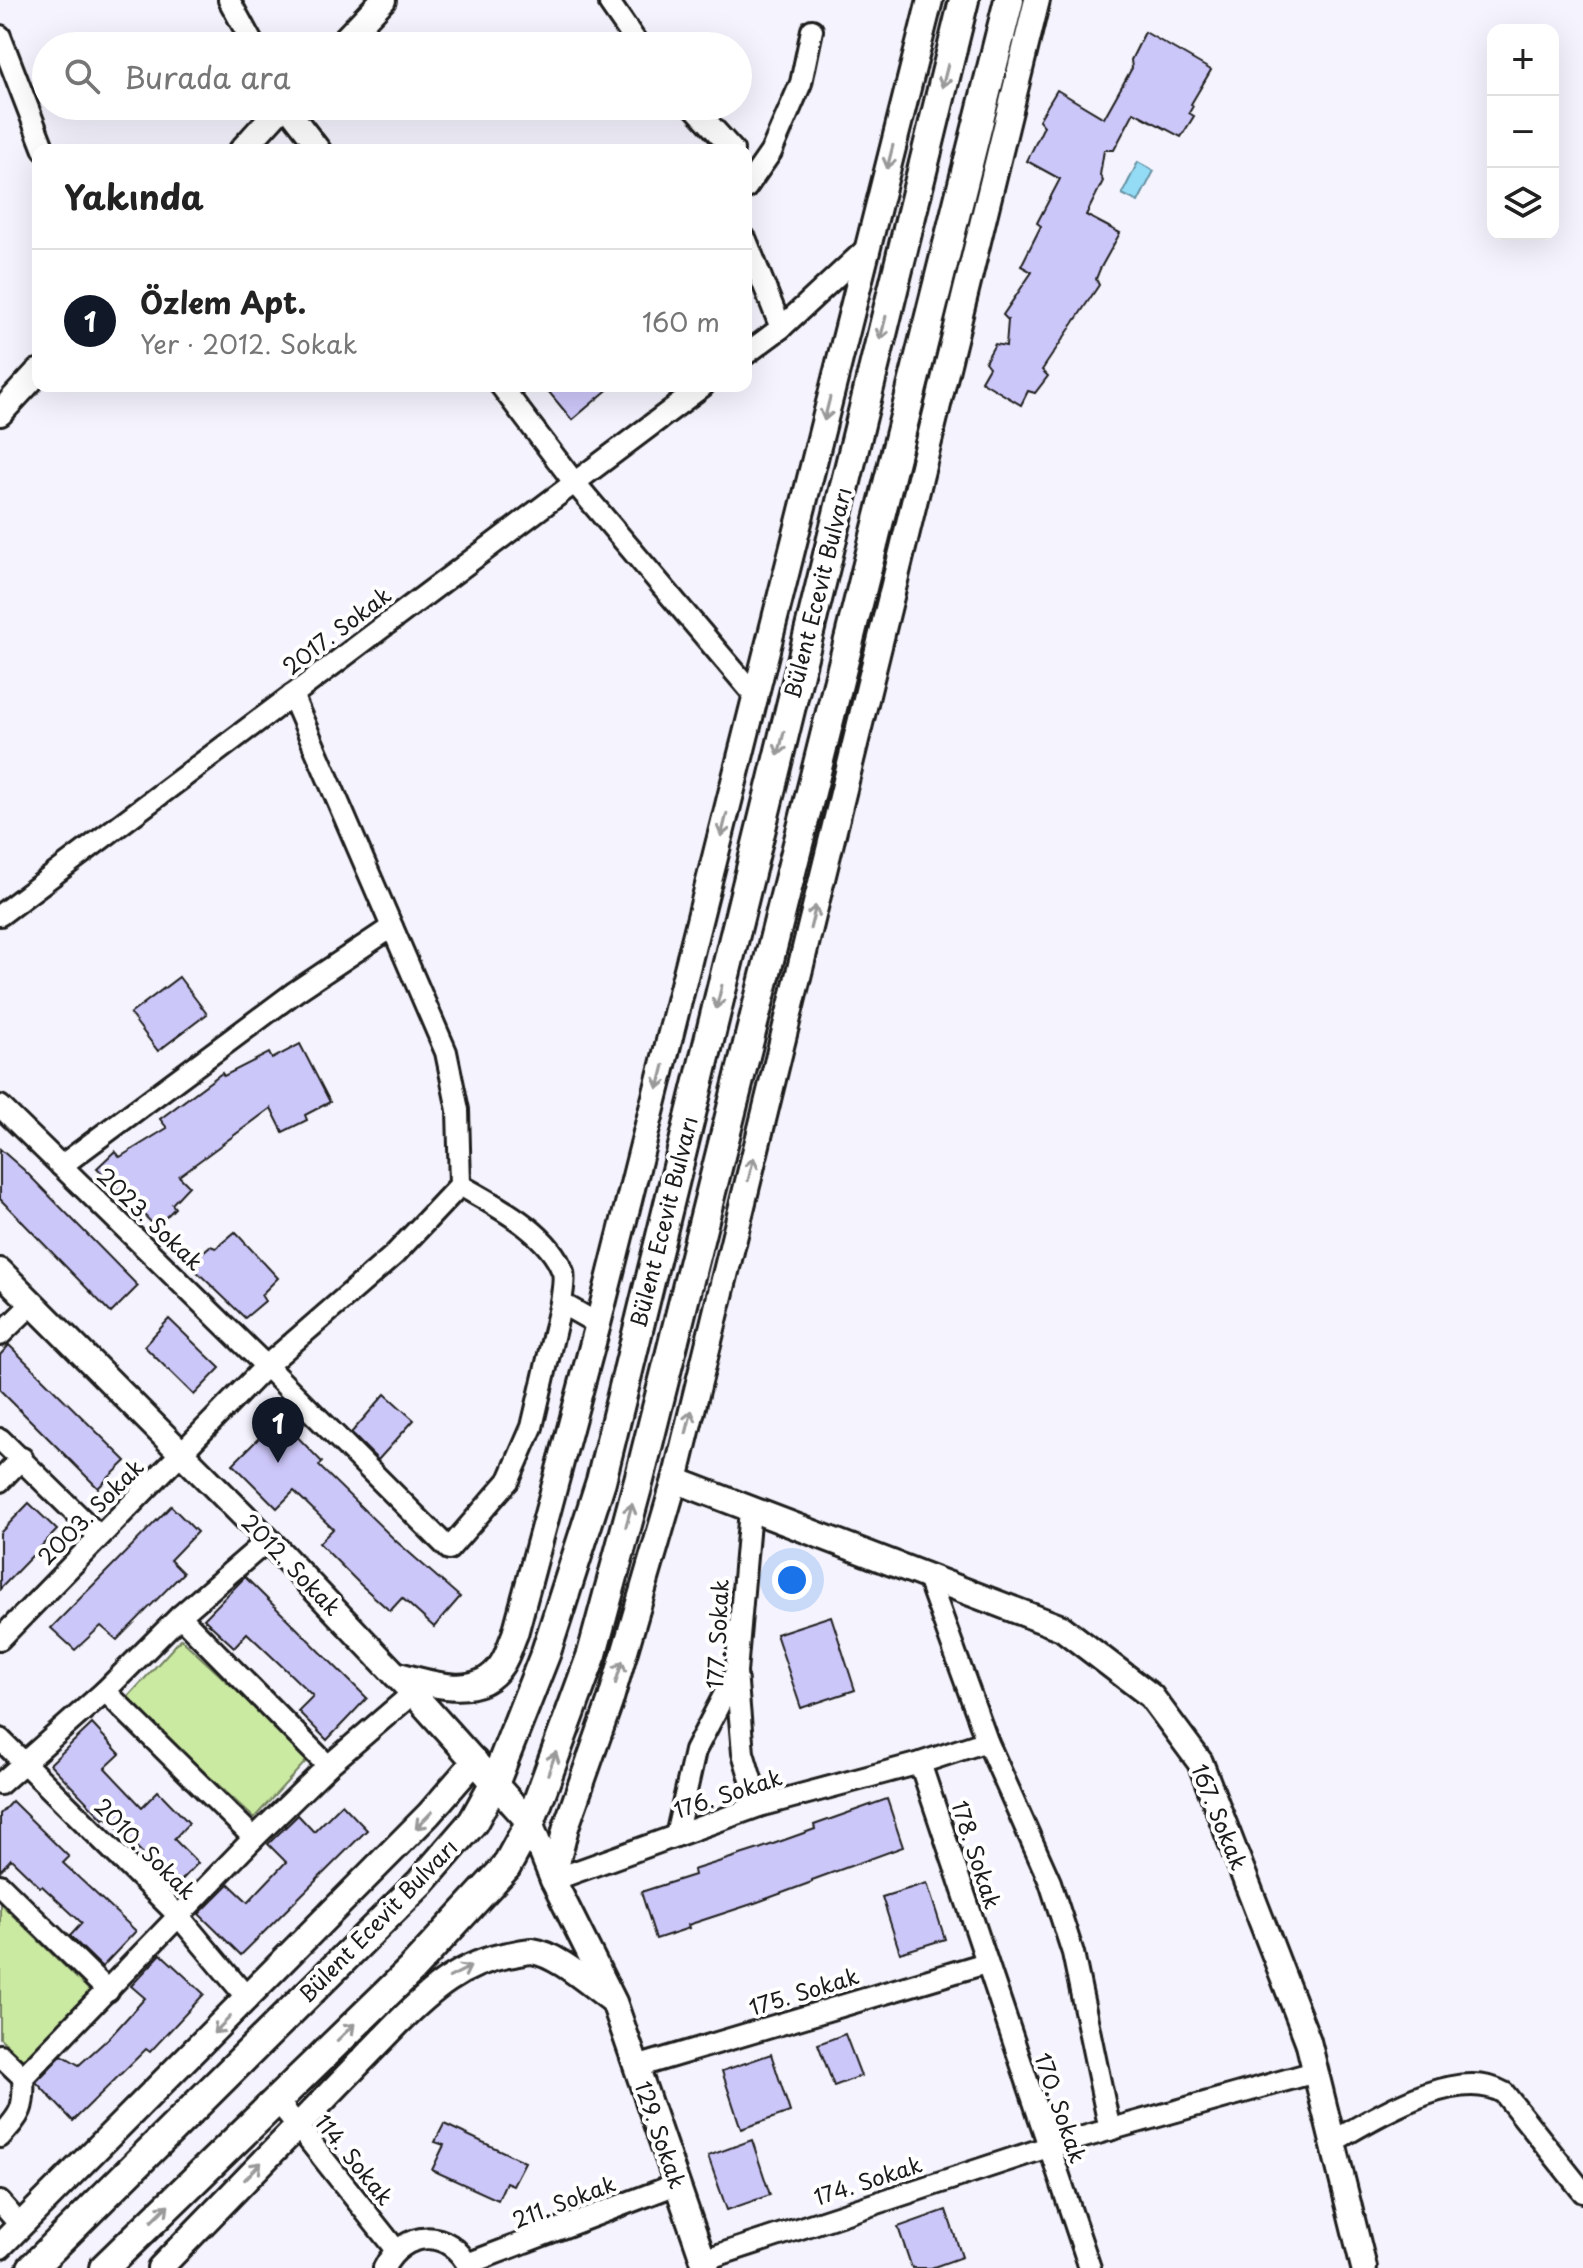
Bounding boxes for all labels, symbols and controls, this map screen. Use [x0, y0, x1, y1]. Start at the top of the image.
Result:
map controls [1487, 24, 1559, 240]
button: + [1487, 24, 1559, 96]
search box [32, 32, 752, 120]
icon: search [60, 54, 104, 98]
text: Burada ara [124, 54, 290, 99]
one-way arrow [937, 62, 952, 88]
button: − [1487, 96, 1559, 168]
one-way arrow [881, 144, 896, 169]
button: layers [1487, 168, 1559, 240]
text: Yakında [64, 170, 204, 222]
text: Özlem Apt. [140, 279, 306, 324]
text: 1 [84, 302, 96, 341]
text: 160 m [642, 302, 720, 341]
one-way arrow [875, 315, 890, 341]
text: Yer · 2012. Sokak [140, 324, 357, 363]
one-way arrow [819, 396, 834, 422]
street label: Bülent Ecevit Bulvarı [774, 483, 859, 702]
street label: 2017. Sokak [275, 578, 398, 682]
one-way arrow [773, 731, 788, 756]
one-way arrow [716, 811, 731, 837]
one-way arrow [806, 904, 821, 930]
one-way arrow [711, 983, 726, 1009]
one-way arrow [652, 1064, 667, 1089]
street label: Bülent Ecevit Bulvarı [620, 1112, 705, 1331]
one-way arrow [744, 1157, 759, 1183]
street label: 2023. Sokak [91, 1159, 212, 1277]
pin: 1 [252, 1397, 304, 1463]
one-way arrow [682, 1409, 697, 1435]
street label: 2003. Sokak [29, 1450, 151, 1571]
one-way arrow [623, 1503, 638, 1529]
street label: 2012. Sokak [235, 1505, 350, 1623]
your location [772, 1560, 812, 1600]
street label: 177. Sokak [697, 1578, 736, 1690]
one-way arrow [612, 1660, 627, 1686]
one-way arrow [546, 1751, 560, 1776]
street label: 167. Sokak [1184, 1758, 1257, 1875]
street label: 176. Sokak [669, 1759, 786, 1826]
street label: 2010. Sokak [88, 1790, 205, 1907]
street label: 178. Sokak [944, 1796, 1011, 1913]
one-way arrow [415, 1810, 434, 1829]
street label: Bülent Ecevit Bulvarı [290, 1830, 464, 2009]
street label: 175. Sokak [744, 1958, 863, 2023]
one-way arrow [447, 1964, 471, 1980]
one-way arrow [213, 2015, 232, 2034]
one-way arrow [336, 2023, 355, 2042]
street label: 170. Sokak [1027, 2048, 1096, 2168]
street label: 129. Sokak [628, 2076, 695, 2193]
street label: 114. Sokak [308, 2106, 403, 2212]
street label: 174. Sokak [809, 2146, 926, 2213]
one-way arrow [243, 2161, 262, 2181]
street label: 211. Sokak [507, 2166, 620, 2235]
one-way arrow [150, 2204, 169, 2223]

